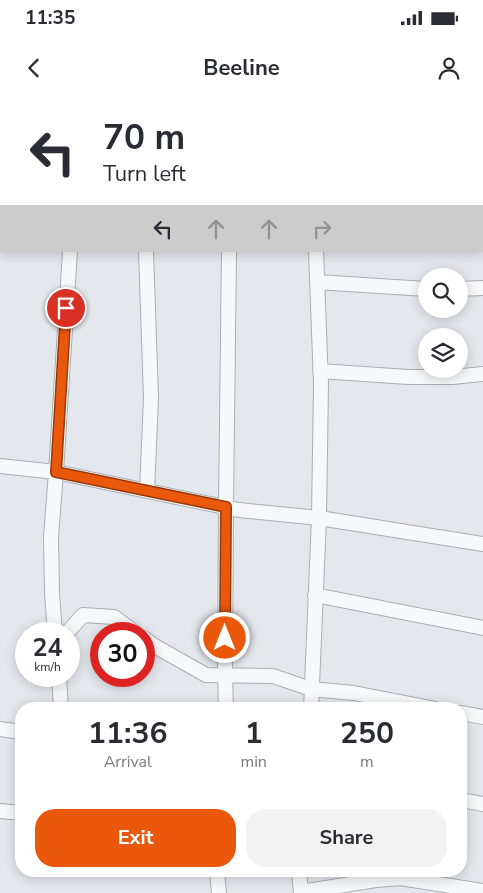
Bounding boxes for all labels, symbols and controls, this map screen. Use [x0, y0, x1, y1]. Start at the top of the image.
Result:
text: 11:35 [25, 5, 75, 31]
text: Beeline [203, 53, 280, 83]
icon: back [20, 54, 48, 82]
icon: person [435, 54, 463, 82]
text: 70 m [103, 114, 185, 161]
icon: left [20, 120, 85, 185]
text: Turn left [103, 159, 186, 189]
icon: left [149, 215, 177, 243]
icon: ahead [202, 215, 230, 243]
icon: ahead [255, 215, 283, 243]
icon: right [308, 215, 336, 243]
map controls [418, 268, 468, 378]
button: search [418, 268, 468, 318]
pin [45, 287, 87, 329]
icon: arrive [52, 294, 80, 322]
button: layers [418, 328, 468, 378]
position arrow [198, 611, 250, 663]
speed limit sign: 30 [90, 622, 155, 687]
text: 24 [32, 631, 63, 665]
text: km/h [34, 659, 61, 675]
text: 11:36 [88, 713, 167, 754]
text: 1 [245, 713, 263, 754]
text: 250 [340, 713, 394, 754]
text: Arrival [104, 751, 152, 773]
text: min [240, 751, 267, 773]
text: m [360, 751, 374, 773]
button: Exit [35, 809, 236, 867]
button: Share [246, 809, 447, 867]

